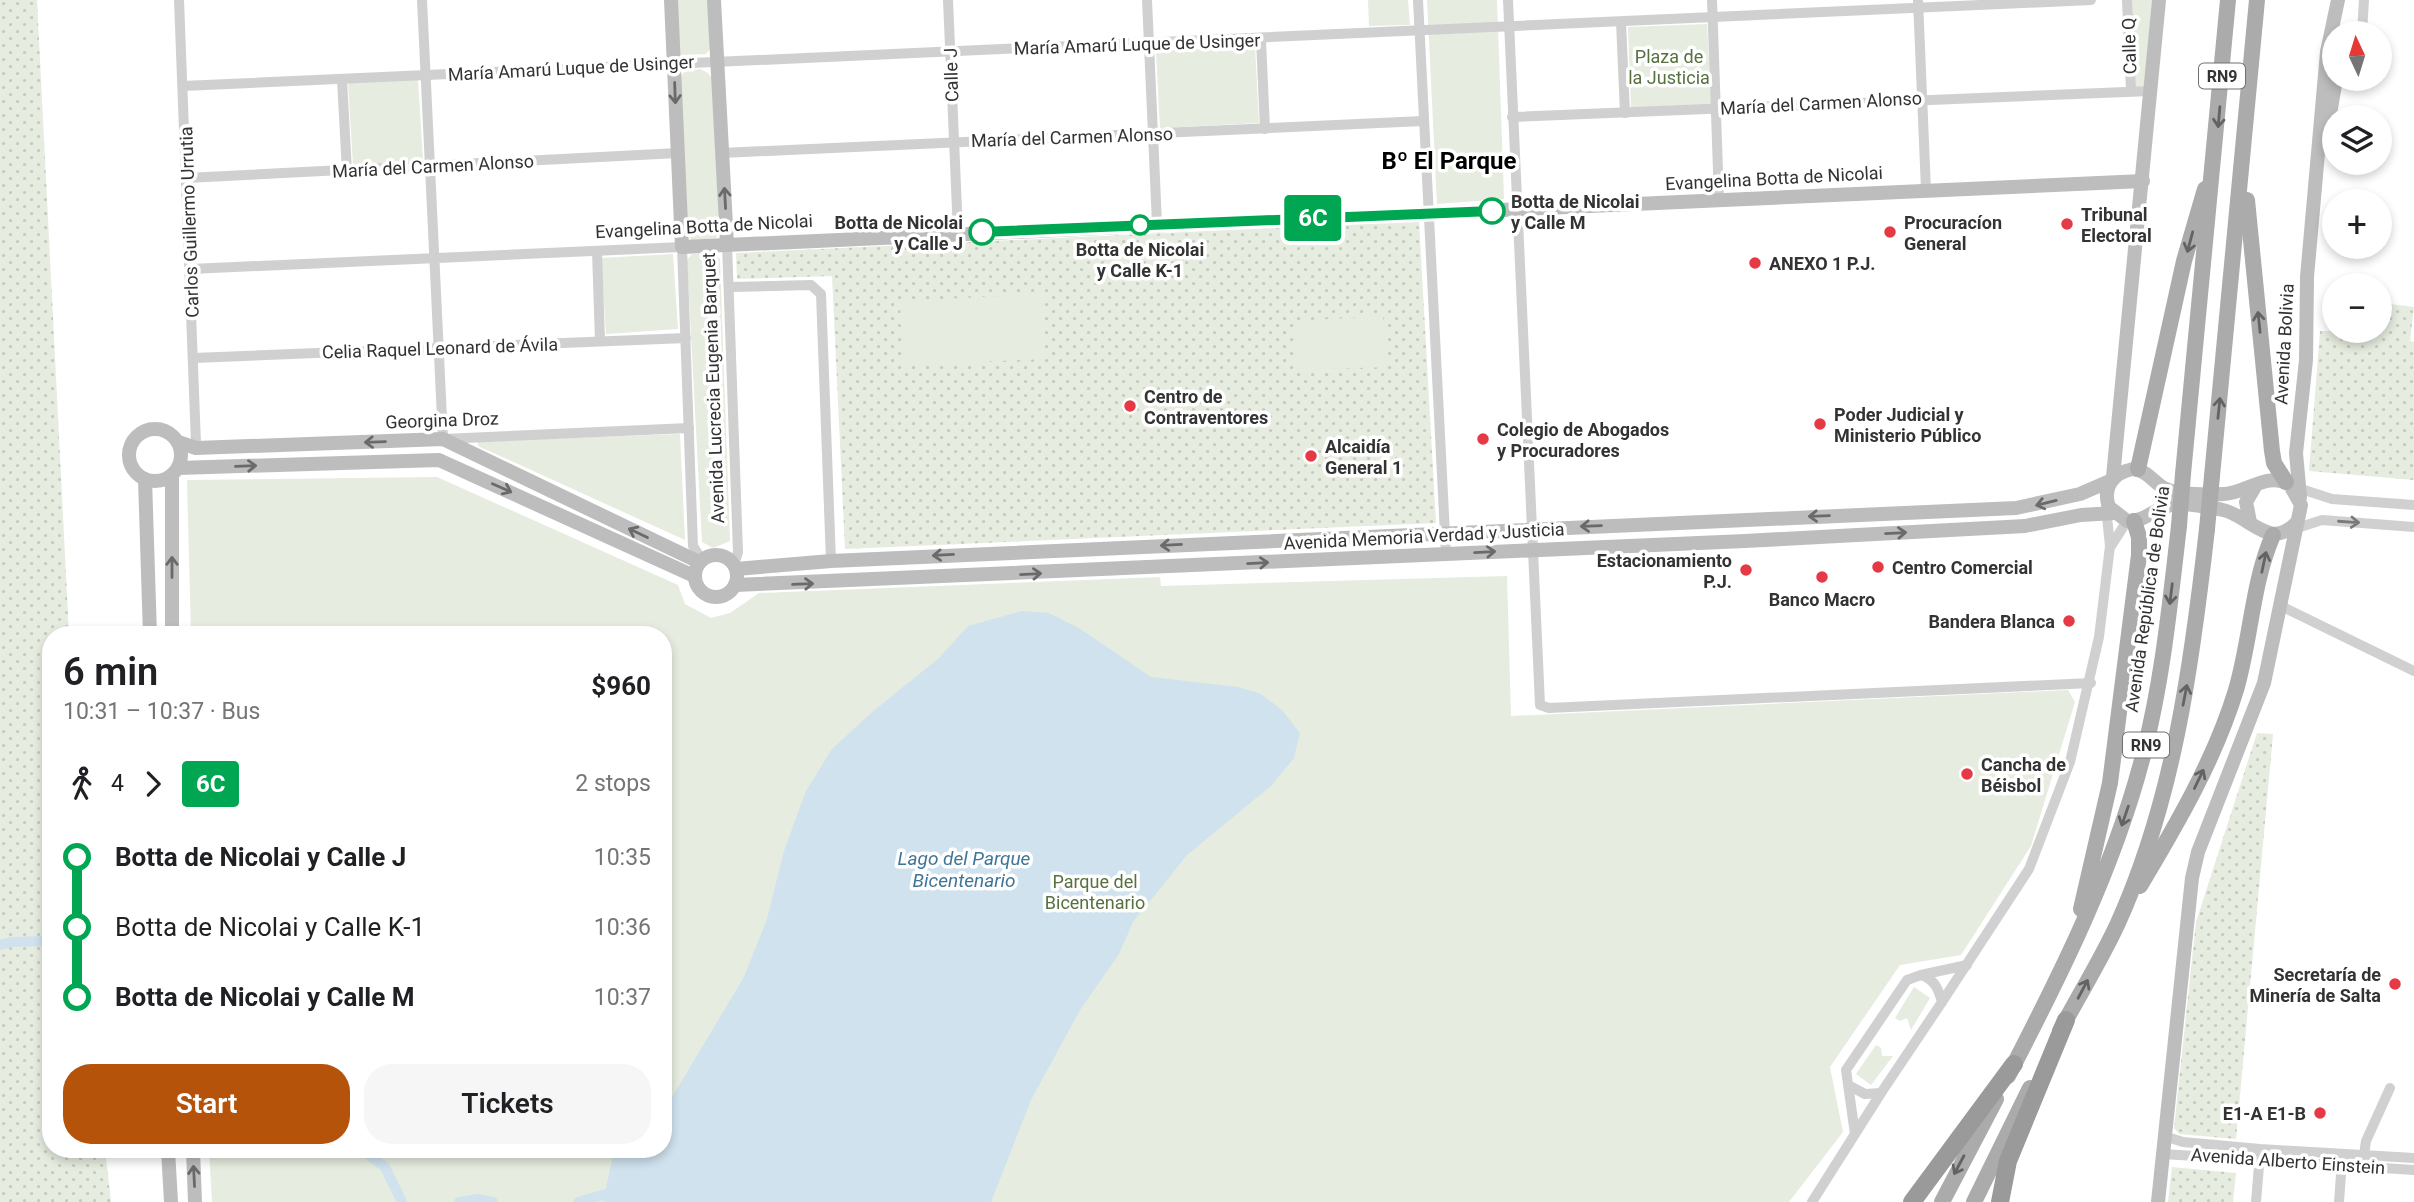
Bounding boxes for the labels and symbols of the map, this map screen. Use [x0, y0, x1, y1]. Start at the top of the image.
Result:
street label: Calle Q [2118, 17, 2140, 75]
north arrow [2322, 21, 2392, 91]
street label: María Amarú Luque de Usinger [1013, 29, 1261, 59]
park label: Plaza de la Justicia [1628, 46, 1710, 88]
street label: Calle J [940, 48, 962, 102]
street label: María Amarú Luque de Usinger [447, 51, 695, 85]
road number: RN9 [2199, 64, 2245, 88]
one-way arrow [669, 81, 682, 104]
street label: María del Carmen Alonso [1720, 87, 1922, 119]
one-way arrow [2212, 105, 2225, 128]
street label: María del Carmen Alonso [971, 123, 1173, 151]
street label: Carlos Guillermo Urrutia [175, 126, 203, 318]
district label: Bº El Parque [1382, 147, 1516, 175]
street label: María del Carmen Alonso [332, 150, 534, 182]
street label: Evangelina Botta de Nicolai [1665, 162, 1883, 194]
one-way arrow [718, 187, 731, 210]
place label: Botta de Nicolai y Calle M [1511, 191, 1639, 233]
line badge: 6C [1282, 195, 1344, 241]
marker: Botta de Nicolai y Calle M [1479, 198, 1505, 224]
place label: Tribunal Electoral [2081, 204, 2152, 246]
street label: Evangelina Botta de Nicolai [595, 210, 813, 242]
place label: Botta de Nicolai y Calle J [835, 212, 963, 254]
place label: Procuracíon General [1904, 212, 2002, 254]
marker: Botta de Nicolai y Calle K-1 [1130, 215, 1150, 235]
marker: Tribunal Electoral [2059, 216, 2075, 232]
marker: Botta de Nicolai y Calle J [969, 219, 995, 245]
marker: Procuracíon General [1882, 224, 1898, 240]
one-way arrow [2182, 231, 2195, 253]
place label: Botta de Nicolai y Calle K-1 [1076, 239, 1204, 281]
street label: Avenida Lucrecia Eugenia Barquet [698, 252, 728, 524]
place label: ANEXO 1 P.J. [1769, 253, 1876, 274]
marker: ANEXO 1 P.J. [1747, 255, 1763, 271]
street label: Avenida Bolivia [2270, 283, 2298, 405]
one-way arrow [2253, 311, 2266, 334]
street label: Celia Raquel Leonard de Ávila [322, 333, 558, 363]
place label: Centro de Contraventores [1144, 386, 1268, 428]
one-way arrow [2213, 397, 2226, 419]
marker: Centro de Contraventores [1122, 398, 1138, 414]
place label: Poder Judicial y Ministerio Público [1834, 404, 1981, 446]
street label: Georgina Droz [385, 408, 499, 432]
marker: Poder Judicial y Ministerio Público [1812, 416, 1828, 432]
place label: Colegio de Abogados y Procuradores [1497, 419, 1669, 461]
marker: Colegio de Abogados y Procuradores [1475, 431, 1491, 447]
one-way arrow [364, 435, 387, 448]
place label: Alcaidía General 1 [1325, 436, 1402, 478]
marker: Alcaidía General 1 [1303, 448, 1319, 464]
one-way arrow [235, 459, 258, 473]
one-way arrow [491, 483, 512, 496]
street label: Avenida República de Bolivia [2121, 484, 2173, 714]
one-way arrow [2035, 497, 2057, 510]
one-way arrow [1808, 510, 1831, 523]
one-way arrow [2338, 516, 2360, 529]
street label: Avenida Memoria Verdad y Justicia [1283, 518, 1565, 554]
one-way arrow [1580, 519, 1603, 532]
one-way arrow [628, 526, 649, 539]
one-way arrow [1884, 526, 1907, 539]
one-way arrow [1159, 539, 1182, 552]
one-way arrow [1473, 545, 1496, 558]
one-way arrow [932, 549, 955, 562]
place label: Estacionamiento P.J. [1597, 550, 1732, 592]
one-way arrow [2257, 551, 2271, 574]
one-way arrow [165, 556, 179, 579]
one-way arrow [1246, 557, 1269, 570]
place label: Centro Comercial [1892, 557, 2033, 578]
marker: Centro Comercial [1870, 559, 1886, 575]
marker: Estacionamiento P.J. [1738, 562, 1754, 578]
one-way arrow [1019, 568, 1042, 581]
marker: Banco Macro [1814, 569, 1830, 585]
one-way arrow [792, 578, 815, 591]
one-way arrow [2164, 582, 2177, 605]
place label: Banco Macro [1769, 589, 1875, 610]
place label: Bandera Blanca [1929, 611, 2055, 632]
marker: Bandera Blanca [2061, 613, 2077, 629]
one-way arrow [2178, 684, 2192, 707]
road number: RN9 [2123, 732, 2169, 758]
place label: Cancha de Béisbol [1981, 754, 2066, 796]
marker: Cancha de Béisbol [1959, 766, 1975, 782]
one-way arrow [2193, 769, 2206, 790]
one-way arrow [2118, 805, 2130, 827]
water label: Lago del Parque Bicentenario [898, 847, 1031, 892]
park label: Parque del Bicentenario [1045, 871, 1145, 913]
place label: Secretaría de Minería de Salta [2250, 964, 2381, 1006]
marker: Secretaría de Minería de Salta [2387, 976, 2403, 992]
one-way arrow [2076, 979, 2090, 999]
place label: E1-A E1-B [2223, 1103, 2306, 1124]
marker: E1-A E1-B [2312, 1105, 2328, 1121]
street label: Avenida Alberto Einstein [2190, 1144, 2386, 1178]
one-way arrow [1952, 1155, 1966, 1175]
one-way arrow [187, 1165, 200, 1188]

